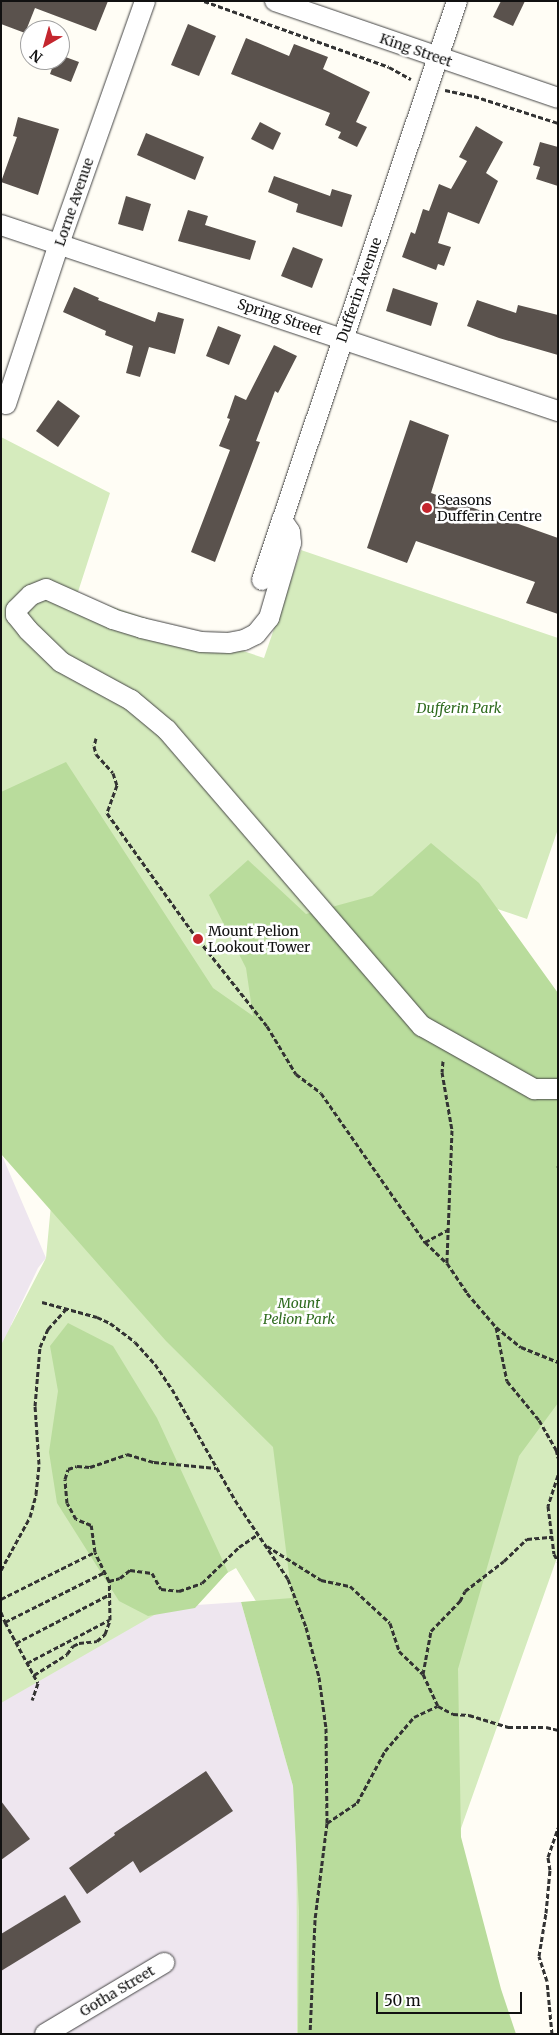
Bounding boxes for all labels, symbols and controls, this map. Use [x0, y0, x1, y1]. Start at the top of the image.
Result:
north arrow [20, 20, 70, 70]
street label: King Street [378, 30, 454, 70]
text: N [26, 46, 46, 67]
street label: Lorne Avenue [51, 156, 97, 248]
street label: Dufferin Avenue [333, 235, 385, 345]
street label: Spring Street [235, 295, 325, 339]
place label: Seasons Dufferin Centre [437, 492, 542, 524]
marker: Seasons Dufferin Centre [421, 502, 433, 514]
park label: Dufferin Park [417, 700, 501, 716]
place label: Mount Pelion Lookout Tower [208, 923, 310, 956]
marker: Mount Pelion Lookout Tower [192, 933, 204, 945]
park label: Mount Pelion Park [263, 1295, 335, 1328]
street label: Gotha Street [77, 1962, 157, 2020]
scale bar [379, 1982, 525, 2014]
text: 50 m [384, 1991, 421, 2010]

